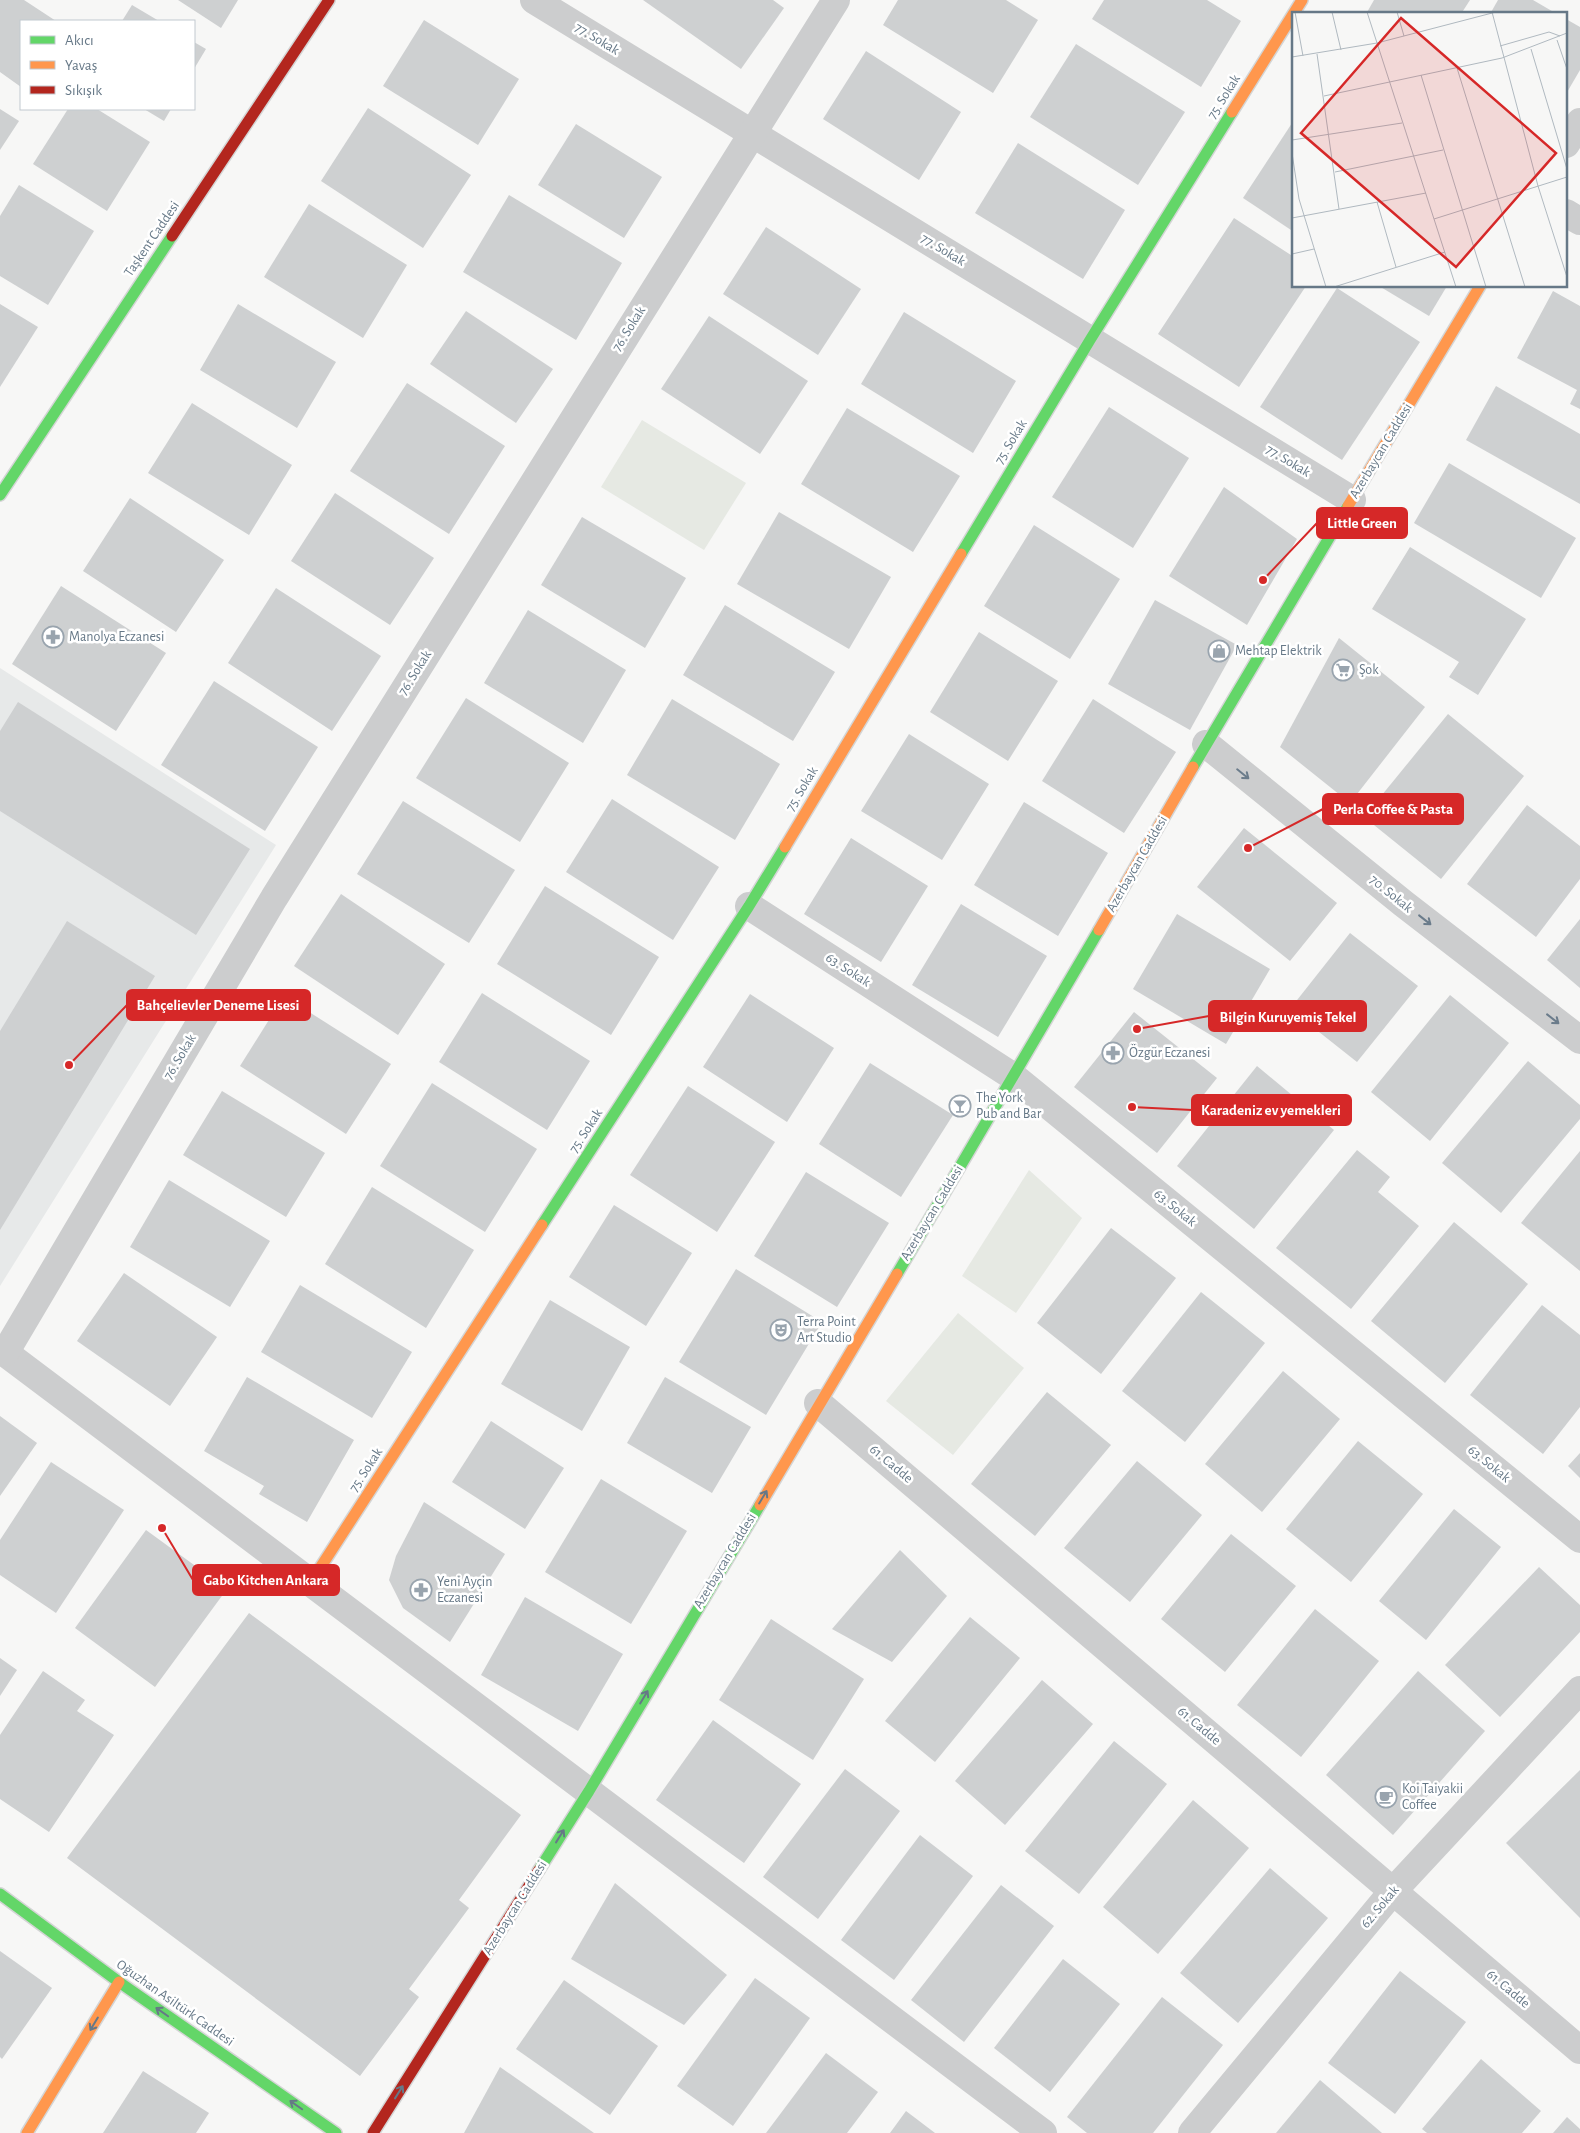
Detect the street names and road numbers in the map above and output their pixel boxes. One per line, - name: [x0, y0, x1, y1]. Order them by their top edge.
- street label: 77. Sokak: [572, 20, 622, 58]
- street label: 75. Sokak: [1205, 72, 1243, 122]
- street label: Taşkent Caddesi: [122, 199, 182, 279]
- street label: 77. Sokak: [918, 231, 968, 269]
- street label: 76. Sokak: [610, 304, 649, 354]
- street label: Azerbaycan Caddesi: [1347, 401, 1415, 501]
- street label: 75. Sokak: [992, 417, 1030, 467]
- street label: 77. Sokak: [1263, 442, 1313, 480]
- street label: 76. Sokak: [396, 648, 435, 698]
- street label: 75. Sokak: [783, 764, 821, 814]
- street label: Azerbaycan Caddesi: [1104, 814, 1170, 914]
- street label: 70. Sokak: [1367, 873, 1416, 916]
- street label: 63. Sokak: [823, 951, 873, 990]
- street label: 76. Sokak: [161, 1031, 199, 1082]
- street label: 75. Sokak: [567, 1106, 606, 1156]
- street label: Azerbaycan Caddesi: [898, 1163, 966, 1263]
- street label: 63. Sokak: [1151, 1187, 1199, 1230]
- street label: 61. Cadde: [867, 1442, 915, 1486]
- street label: 63. Sokak: [1465, 1443, 1513, 1486]
- street label: 75. Sokak: [347, 1445, 386, 1495]
- street label: Azerbaycan Caddesi: [691, 1511, 759, 1611]
- street label: 61. Cadde: [1175, 1704, 1223, 1748]
- street label: Azerbaycan Caddesi: [480, 1858, 550, 1958]
- street label: 62. Sokak: [1358, 1883, 1402, 1931]
- street label: Oğuzhan Asiltürk Caddesi: [114, 1957, 236, 2049]
- street label: 61. Cadde: [1484, 1967, 1532, 2011]

